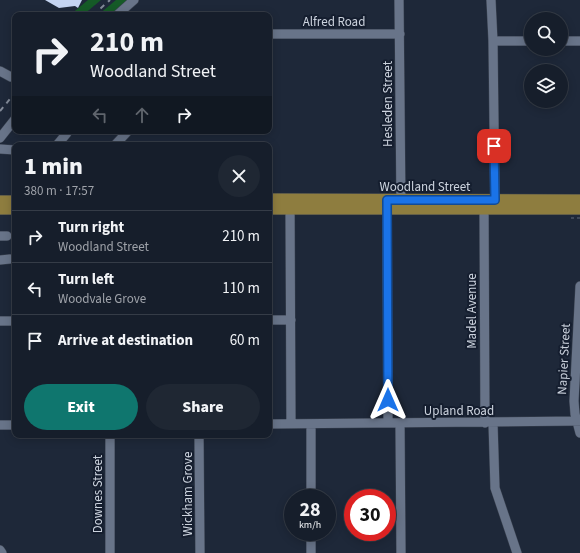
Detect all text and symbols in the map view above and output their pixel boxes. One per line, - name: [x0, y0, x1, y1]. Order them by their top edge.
- map controls: [524, 12, 568, 108]
- button: search: [524, 12, 568, 56]
- street label: Alfred Road: [303, 13, 365, 31]
- text: 210 m: [90, 22, 164, 62]
- icon: right: [24, 28, 76, 80]
- text: Woodland Street: [90, 59, 216, 84]
- street label: Hesleden Street: [379, 60, 397, 147]
- button: layers: [524, 64, 568, 108]
- icon: left: [89, 104, 111, 126]
- icon: ahead: [131, 104, 153, 126]
- icon: right: [173, 104, 195, 126]
- pin: [477, 129, 511, 163]
- icon: arrive: [483, 135, 505, 157]
- text: 1 min: [24, 149, 83, 184]
- button: close: [218, 155, 260, 197]
- street label: Woodland Street: [380, 178, 471, 196]
- text: 380 m · 17:57: [24, 182, 94, 200]
- text: Turn right: [58, 217, 124, 238]
- icon: right: [24, 226, 46, 248]
- text: 210 m: [222, 226, 260, 247]
- text: Woodland Street: [58, 238, 149, 256]
- text: Turn left: [58, 269, 114, 290]
- street label: Madel Avenue: [463, 273, 481, 349]
- icon: left: [24, 278, 46, 300]
- text: 110 m: [222, 278, 260, 299]
- text: Woodvale Grove: [58, 290, 146, 308]
- street label: Napier Street: [553, 322, 575, 395]
- icon: arrive: [24, 330, 46, 352]
- text: Arrive at destination: [58, 330, 193, 351]
- text: 60 m: [230, 330, 260, 351]
- position arrow: [367, 379, 409, 421]
- button: Exit: [24, 384, 138, 430]
- button: Share: [146, 384, 260, 430]
- street label: Upland Road: [424, 402, 494, 420]
- street label: Wickham Grove: [179, 452, 197, 536]
- street label: Downes Street: [89, 454, 107, 533]
- speed limit sign: 30: [344, 489, 396, 541]
- text: 28: [299, 496, 321, 524]
- text: km/h: [299, 518, 321, 532]

